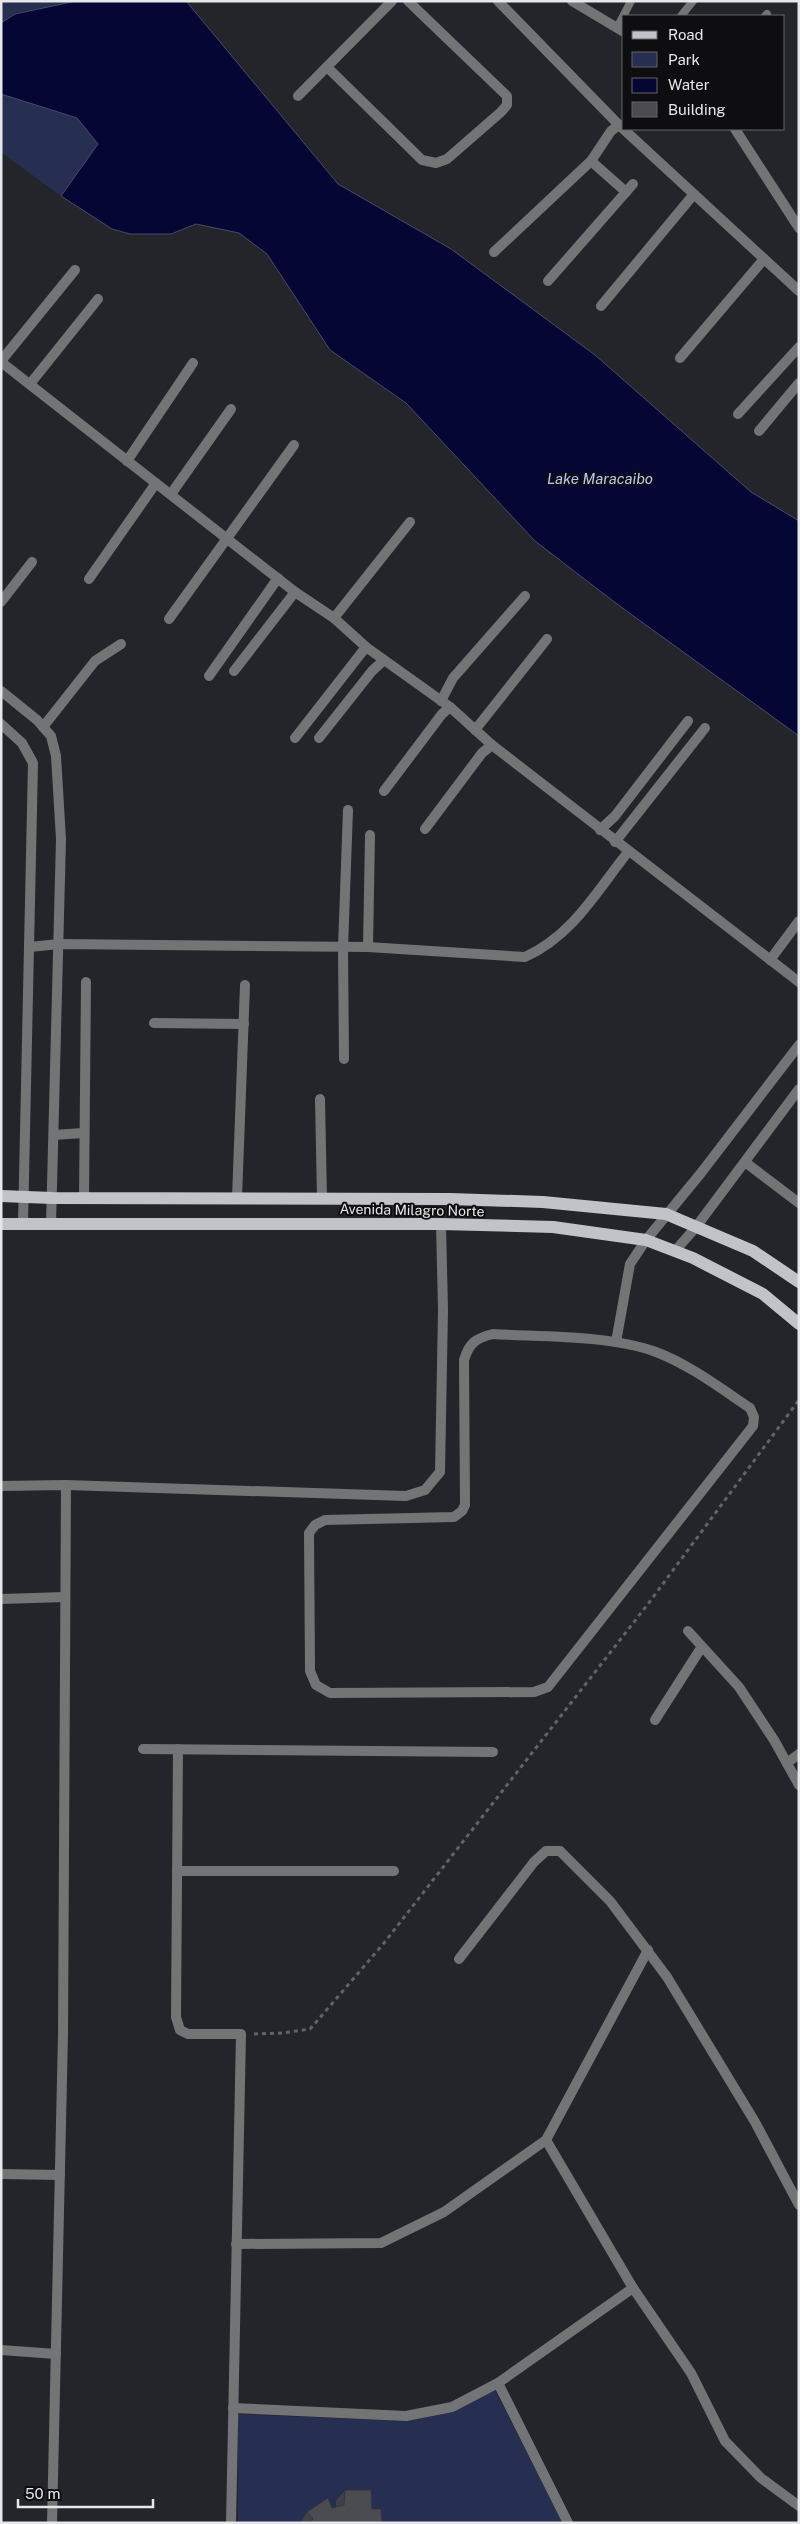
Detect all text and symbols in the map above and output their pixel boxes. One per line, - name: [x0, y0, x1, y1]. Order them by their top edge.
- legend: [622, 15, 785, 130]
- text: Road: [668, 26, 704, 43]
- text: Park: [668, 51, 700, 68]
- text: Water: [668, 76, 710, 93]
- text: Building: [668, 101, 726, 118]
- water label: Lake Maracaibo: [547, 470, 653, 487]
- street label: Avenida Milagro Norte: [339, 1201, 485, 1219]
- scale bar: [18, 2476, 152, 2508]
- text: 50 m: [25, 2485, 60, 2502]

